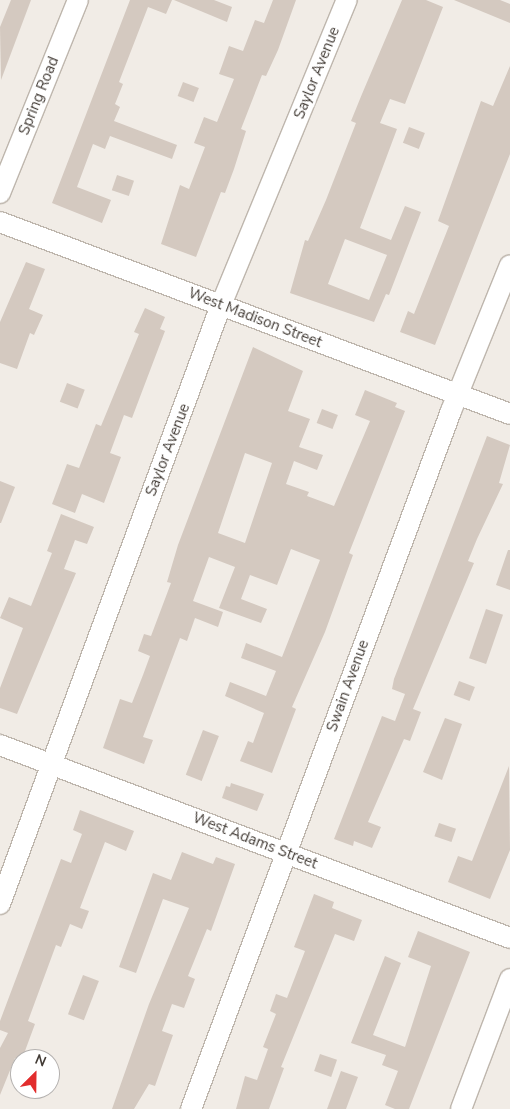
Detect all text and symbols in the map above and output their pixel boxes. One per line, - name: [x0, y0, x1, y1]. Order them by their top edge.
- street label: Saylor Avenue: [290, 24, 344, 122]
- street label: Spring Road: [15, 54, 63, 138]
- street label: West Madison Street: [186, 284, 324, 352]
- street label: Saylor Avenue: [142, 401, 194, 499]
- street label: Swain Avenue: [323, 638, 373, 734]
- street label: West Adams Street: [190, 809, 320, 873]
- north arrow: [10, 1049, 60, 1099]
- text: N: [32, 1050, 49, 1071]

